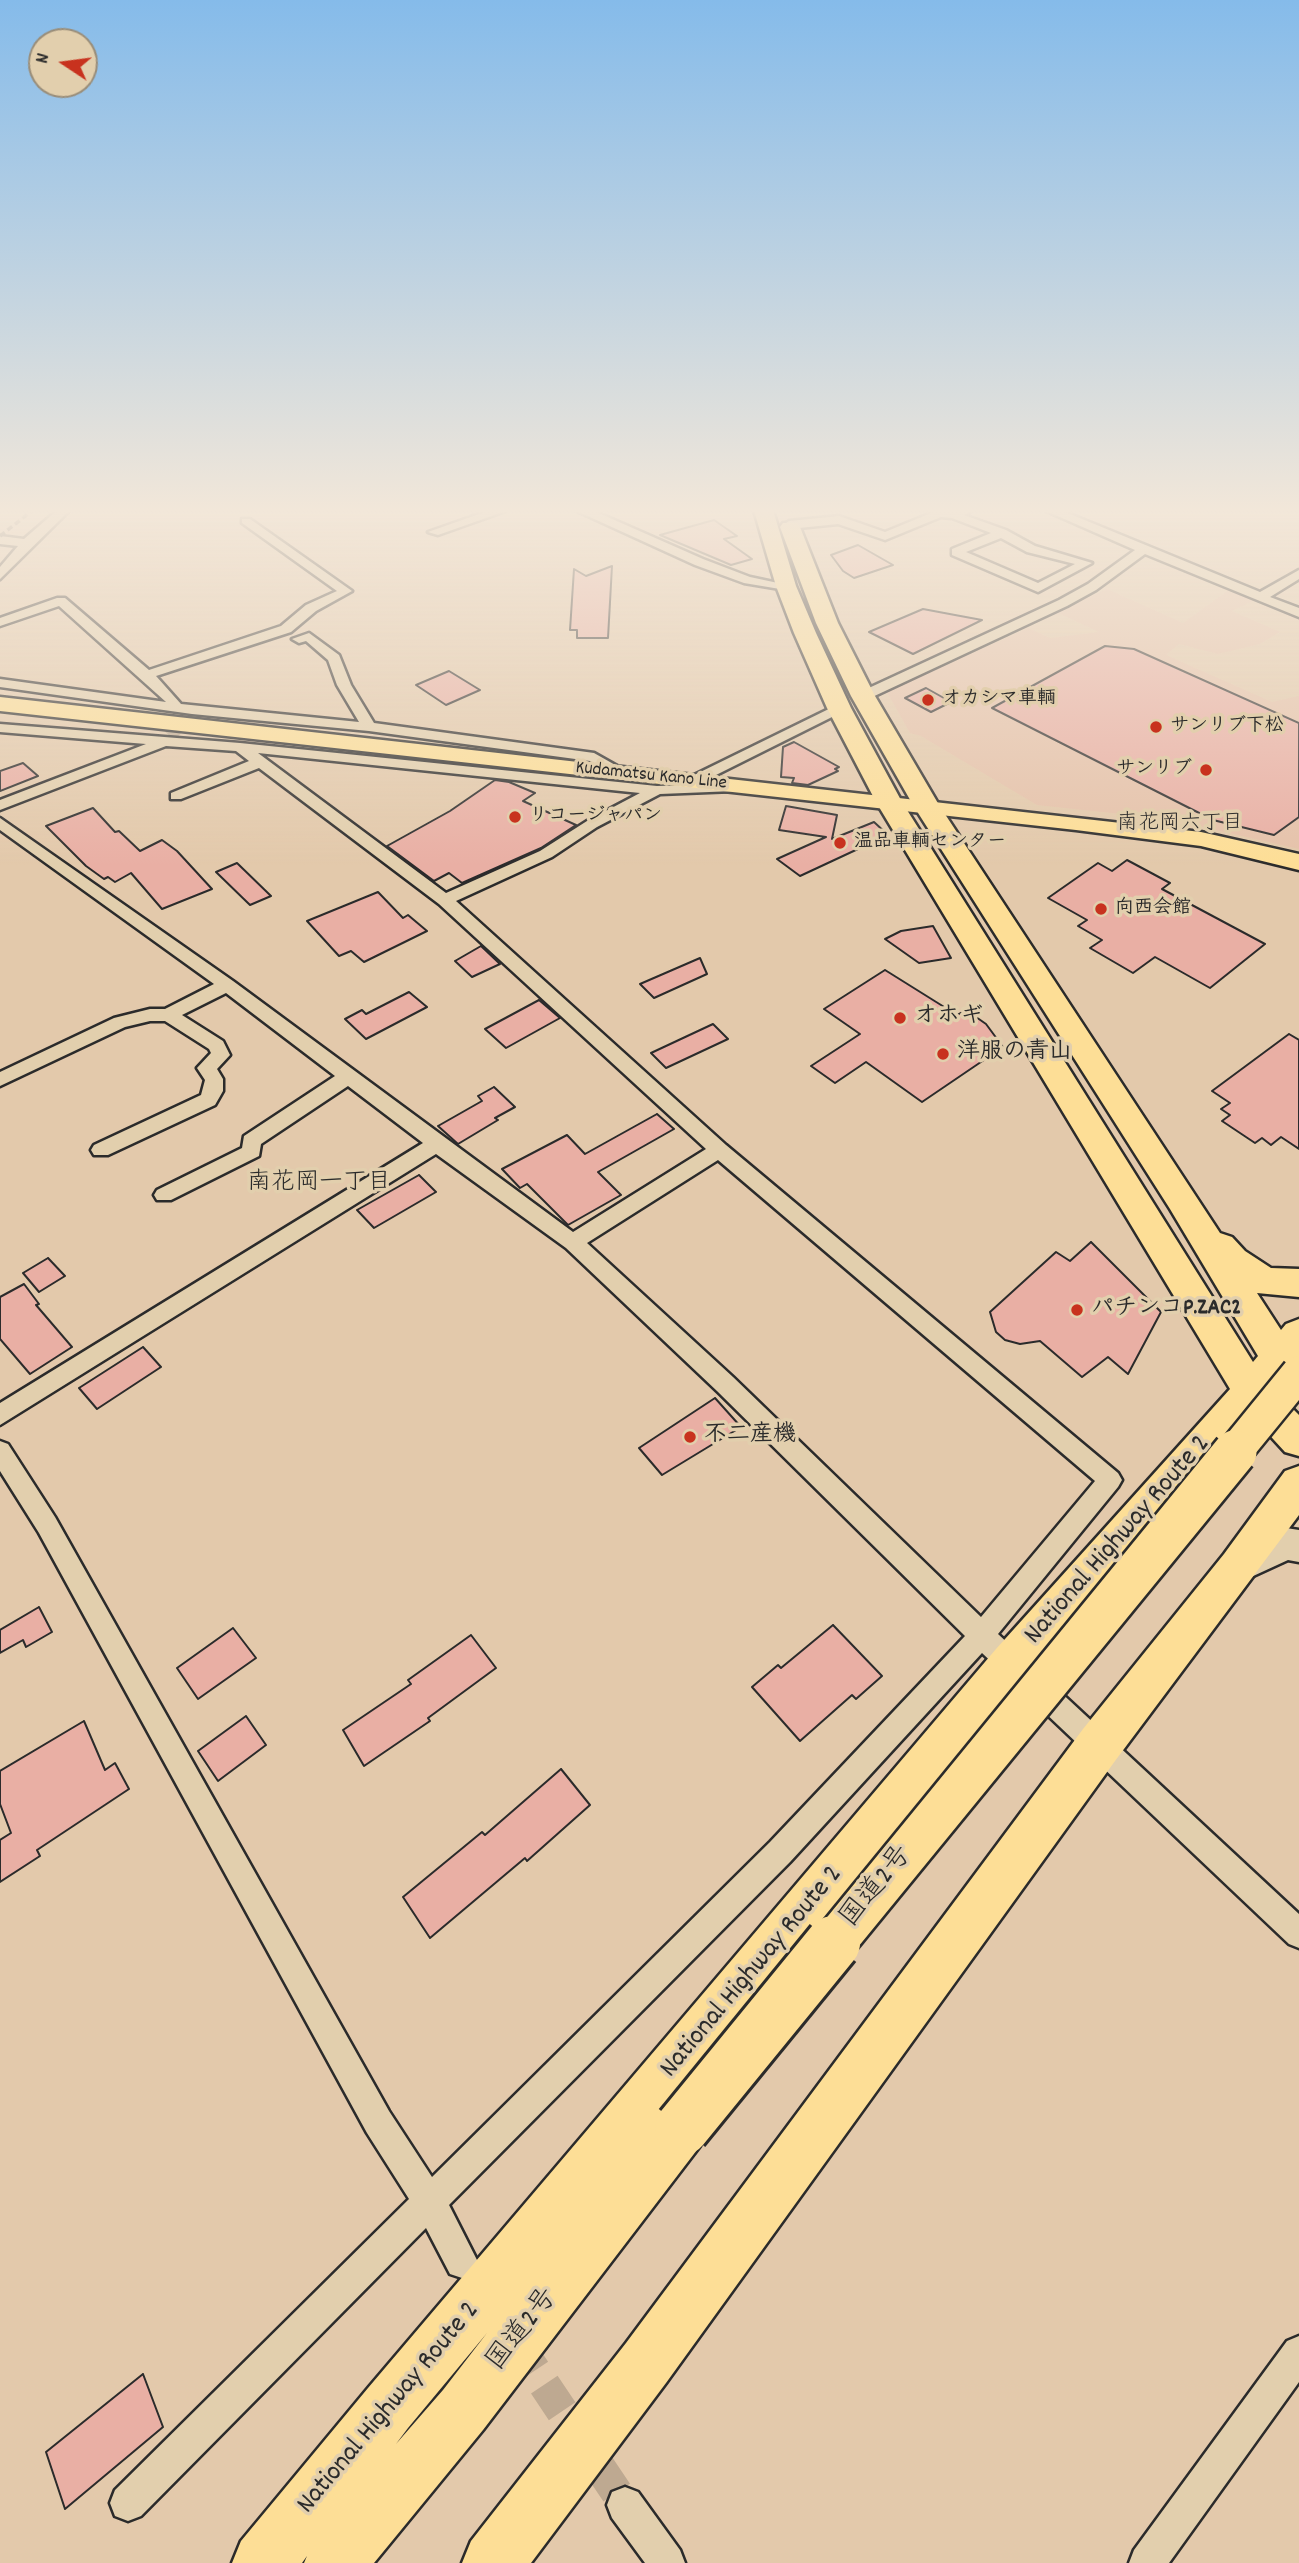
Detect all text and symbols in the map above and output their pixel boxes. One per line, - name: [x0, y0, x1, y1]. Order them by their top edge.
- north arrow: [28, 28, 98, 98]
- text: N: [30, 51, 58, 66]
- place label: オカシマ車輌: [942, 689, 1056, 711]
- marker: オカシマ車輌: [920, 692, 936, 708]
- place label: サンリブ下松: [1170, 716, 1284, 738]
- marker: サンリブ下松: [1148, 719, 1164, 735]
- street label: Kudamatsu Kano Line: [574, 758, 728, 796]
- place label: サンリブ: [1116, 759, 1192, 781]
- marker: サンリブ: [1198, 762, 1214, 778]
- place label: リコージャパン: [529, 806, 662, 828]
- marker: リコージャパン: [507, 809, 523, 825]
- district label: 南花岡六丁目: [1117, 812, 1243, 838]
- place label: 温品車輌センター: [854, 832, 1006, 854]
- marker: 温品車輌センター: [832, 835, 848, 851]
- place label: 向西会館: [1115, 898, 1191, 920]
- marker: 向西会館: [1093, 901, 1109, 917]
- place label: オホギ: [914, 1004, 983, 1032]
- marker: オホギ: [892, 1010, 908, 1026]
- place label: 洋服の青山: [957, 1040, 1072, 1068]
- marker: 洋服の青山: [935, 1046, 951, 1062]
- district label: 南花岡一丁目: [247, 1171, 391, 1199]
- place label: パチンコP.ZAC2: [1091, 1296, 1241, 1324]
- marker: パチンコP.ZAC2: [1069, 1302, 1085, 1318]
- place label: 不二産機: [704, 1423, 796, 1451]
- marker: 不二産機: [682, 1429, 698, 1445]
- street label: National Highway Route 2: [1019, 1429, 1219, 1653]
- street label: 国道2号: [835, 1840, 921, 1936]
- street label: National Highway Route 2: [654, 1860, 852, 2086]
- street label: 国道2号: [481, 2283, 567, 2379]
- street label: National Highway Route 2: [291, 2296, 489, 2522]

